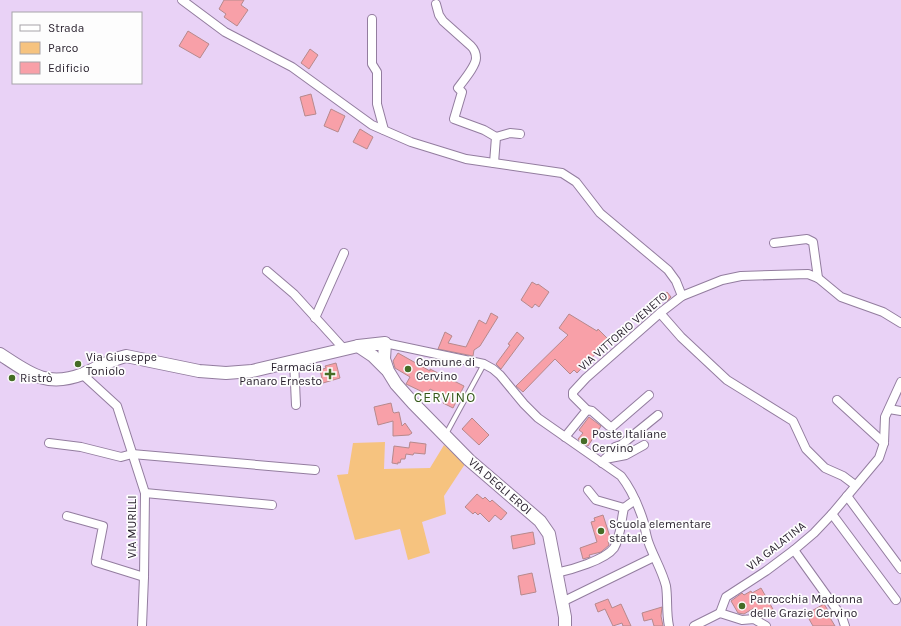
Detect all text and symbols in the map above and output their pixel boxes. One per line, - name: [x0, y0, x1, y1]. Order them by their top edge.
- legend: [12, 12, 142, 84]
- text: Strada: [48, 21, 84, 35]
- text: Parco: [48, 41, 78, 55]
- text: Edificio: [48, 61, 89, 75]
- street label: VIA VITTORIO VENETO: [576, 288, 671, 373]
- place label: Via Giuseppe Toniolo: [86, 350, 157, 378]
- place label: Comune di Cervino: [416, 355, 475, 383]
- marker: Via Giuseppe Toniolo: [73, 359, 83, 369]
- place label: Farmacia Panaro Ernesto: [239, 360, 322, 388]
- marker: Comune di Cervino: [403, 364, 413, 374]
- marker: Farmacia Panaro Ernesto: [325, 369, 335, 379]
- place label: Ristrò: [20, 371, 53, 385]
- marker: Ristrò: [7, 373, 17, 383]
- district label: CERVINO: [414, 389, 476, 406]
- place label: Poste Italiane Cervino: [592, 427, 666, 455]
- marker: Poste Italiane Cervino: [579, 436, 589, 446]
- street label: VIA DEGLI EROI: [465, 455, 535, 517]
- street label: VIA MURILLI: [125, 495, 139, 559]
- place label: Scuola elementare statale: [609, 517, 711, 545]
- street label: VIA GALATINA: [744, 519, 808, 573]
- marker: Scuola elementare statale: [596, 526, 606, 536]
- place label: Parrocchia Madonna delle Grazie Cervino: [750, 592, 863, 620]
- marker: Parrocchia Madonna delle Grazie Cervino: [737, 601, 747, 611]

